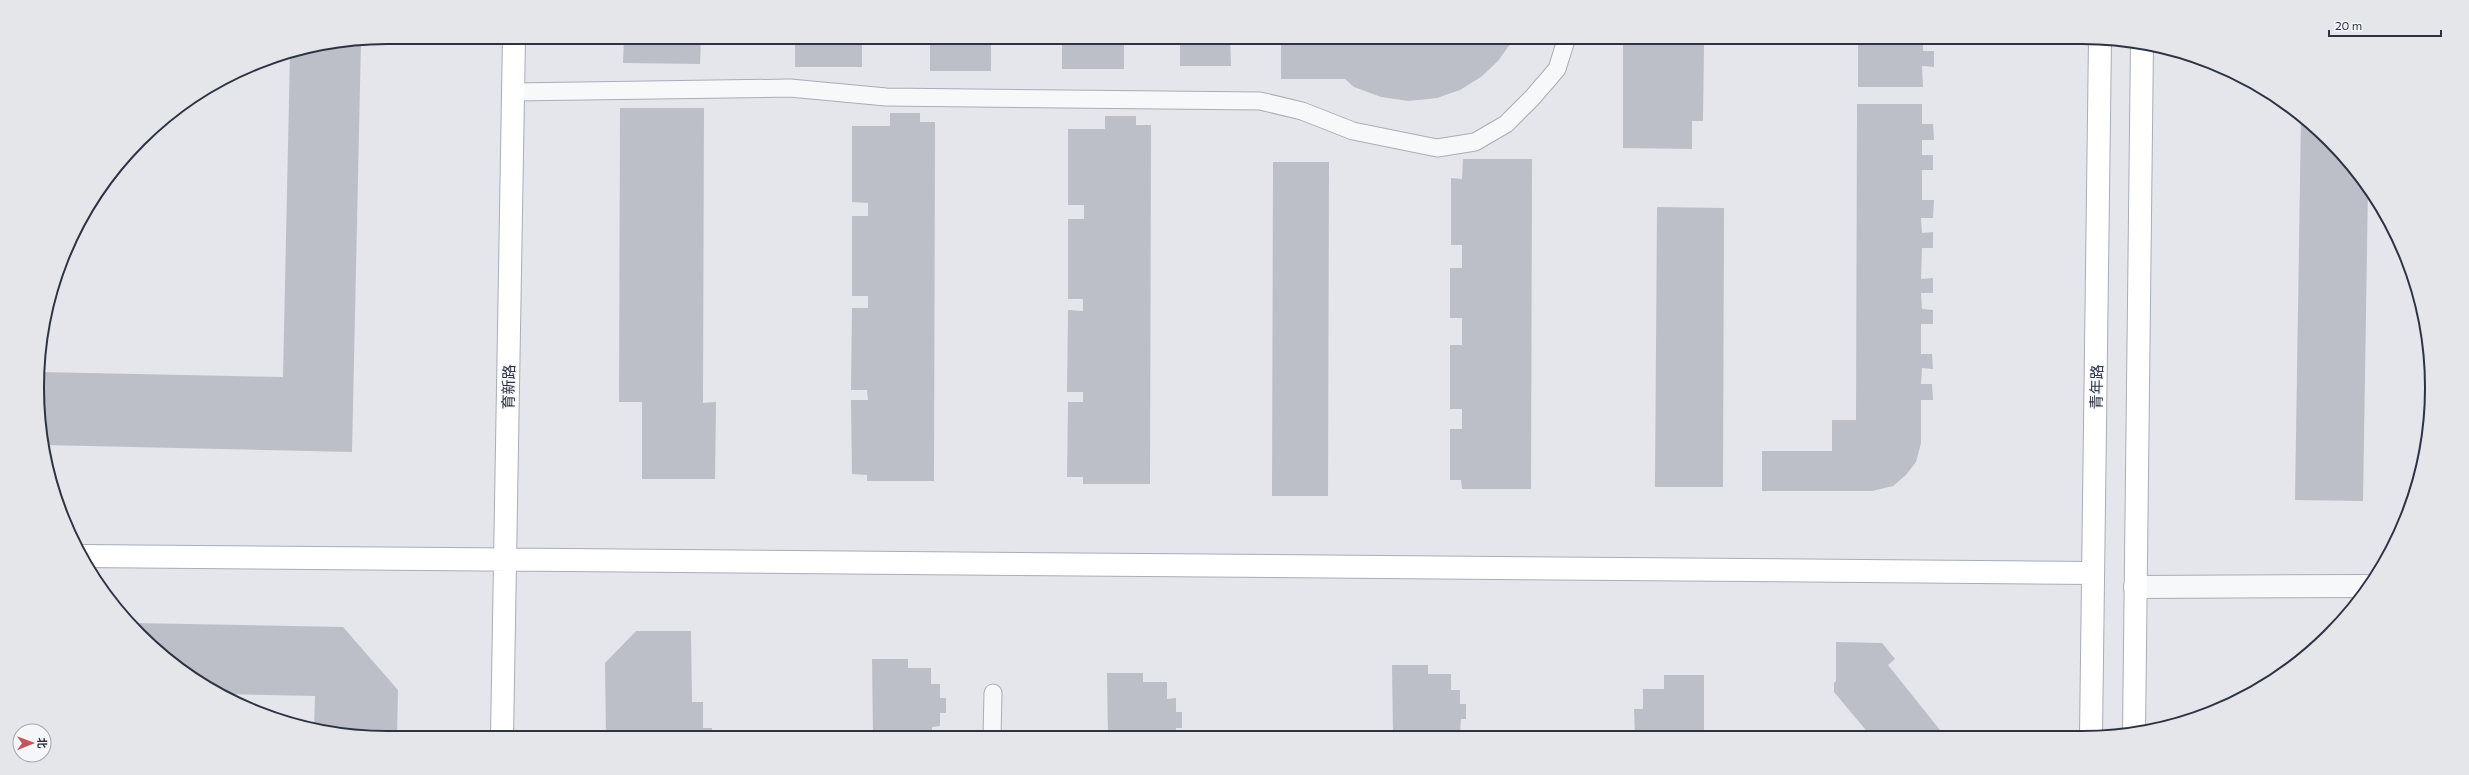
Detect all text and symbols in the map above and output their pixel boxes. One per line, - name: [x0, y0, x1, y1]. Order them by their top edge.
- scale bar: [2329, 12, 2441, 38]
- text: 20 m: [2335, 18, 2362, 32]
- street label: 育新路: [499, 364, 517, 410]
- street label: 青年路: [2087, 364, 2105, 410]
- north arrow: [12, 723, 52, 763]
- text: 北: [36, 737, 49, 748]

